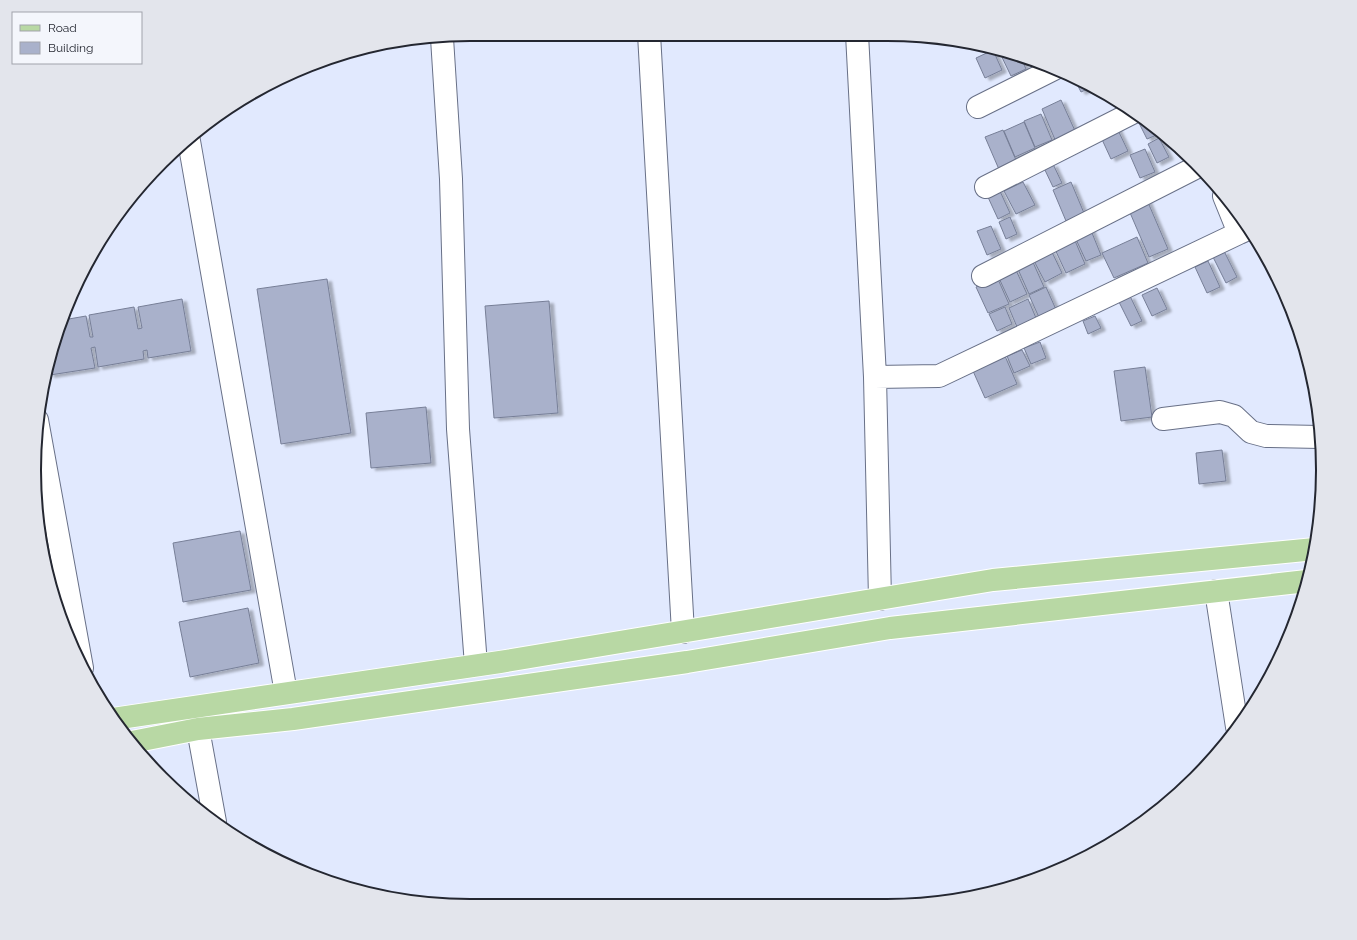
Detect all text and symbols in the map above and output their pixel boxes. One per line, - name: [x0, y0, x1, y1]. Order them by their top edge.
- legend: [12, 12, 142, 64]
- text: Road: [48, 21, 77, 35]
- text: Building: [48, 41, 94, 55]

